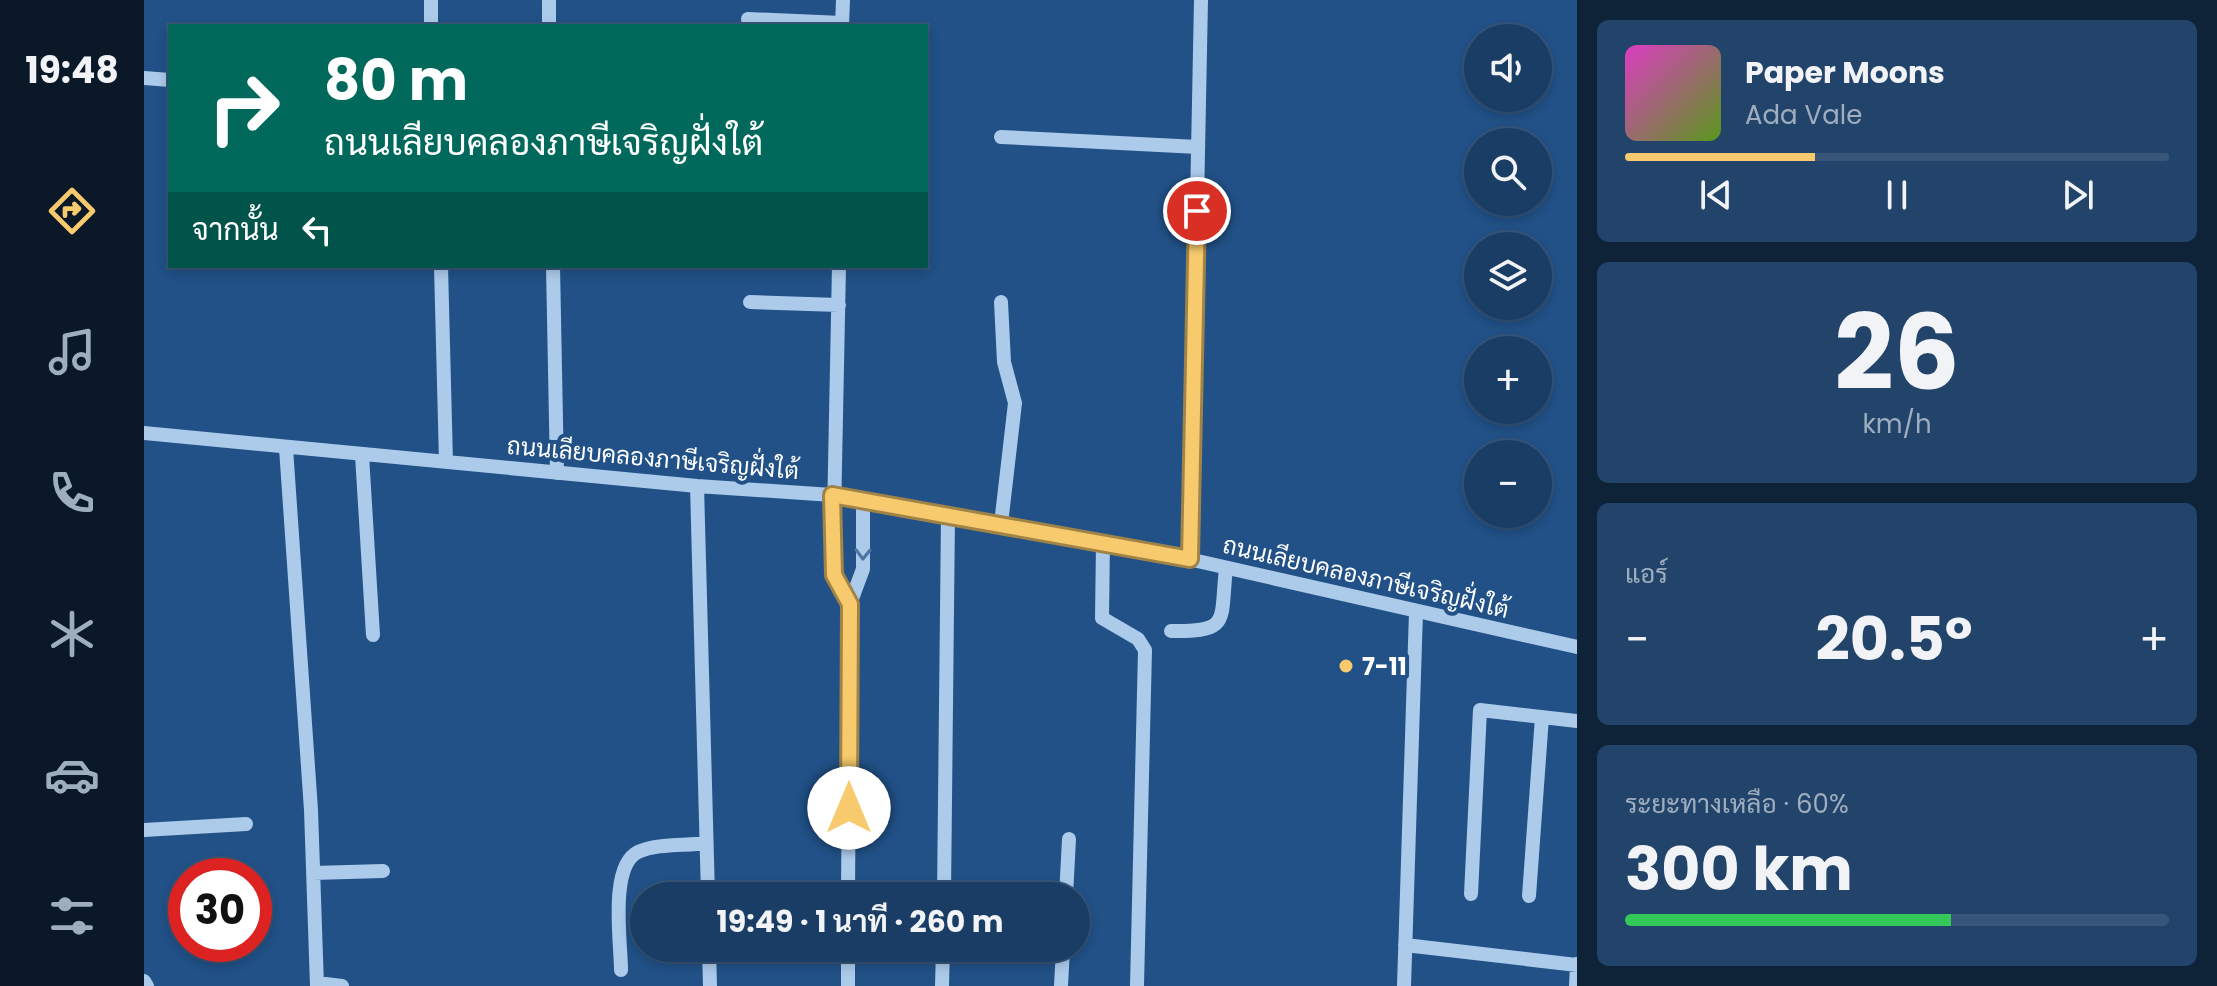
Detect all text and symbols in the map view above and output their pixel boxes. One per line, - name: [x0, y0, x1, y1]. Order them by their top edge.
- map controls: [1464, 24, 1552, 528]
- button: sound: [1464, 24, 1552, 112]
- text: 80 m: [324, 41, 468, 120]
- text: 19:48: [25, 45, 119, 96]
- text: Paper Moons: [1745, 51, 1945, 94]
- icon: right: [192, 56, 296, 160]
- text: Ada Vale: [1745, 97, 1862, 133]
- text: ถนนเลียบคลองภาษีเจริญฝั่งใต้: [324, 117, 763, 168]
- button: search: [1464, 128, 1552, 216]
- icon: previous: [1694, 173, 1738, 217]
- icon: pause: [1875, 173, 1919, 217]
- icon: next: [2056, 173, 2100, 217]
- pin: [1163, 177, 1231, 245]
- icon: directions: [44, 183, 100, 239]
- icon: arrive: [1175, 189, 1219, 233]
- text: จากนั้น: [192, 208, 279, 251]
- icon: left: [295, 208, 339, 252]
- button: layers: [1464, 232, 1552, 320]
- text: 26: [1834, 280, 1960, 425]
- icon: music: [44, 324, 100, 380]
- button: +: [1464, 336, 1552, 424]
- text: km/h: [1862, 406, 1932, 442]
- street label: ถนนเลียบคลองภาษีเจริญฝั่งใต้: [506, 426, 801, 487]
- button: −: [1464, 440, 1552, 528]
- icon: phone: [44, 465, 100, 521]
- street label: ถนนเลียบคลองภาษีเจริญฝั่งใต้: [1220, 525, 1514, 626]
- one-way arrow: [854, 548, 872, 561]
- text: แอร์: [1625, 556, 1668, 592]
- text: 20.5°: [1816, 597, 1973, 681]
- icon: climate: [44, 606, 100, 662]
- text: −: [1625, 609, 1649, 670]
- text: +: [2139, 609, 2169, 670]
- place label: 7-11: [1362, 650, 1407, 683]
- marker: 7-11: [1337, 657, 1355, 675]
- icon: car: [44, 747, 100, 803]
- position arrow: [807, 766, 891, 850]
- text: ระยะทางเหลือ · 60%: [1625, 786, 1849, 822]
- text: 300 km: [1625, 827, 1853, 911]
- speed limit sign: 30: [168, 858, 272, 962]
- icon: filters: [44, 888, 100, 944]
- text: 19:49 · 1 นาที · 260 m: [716, 900, 1004, 943]

